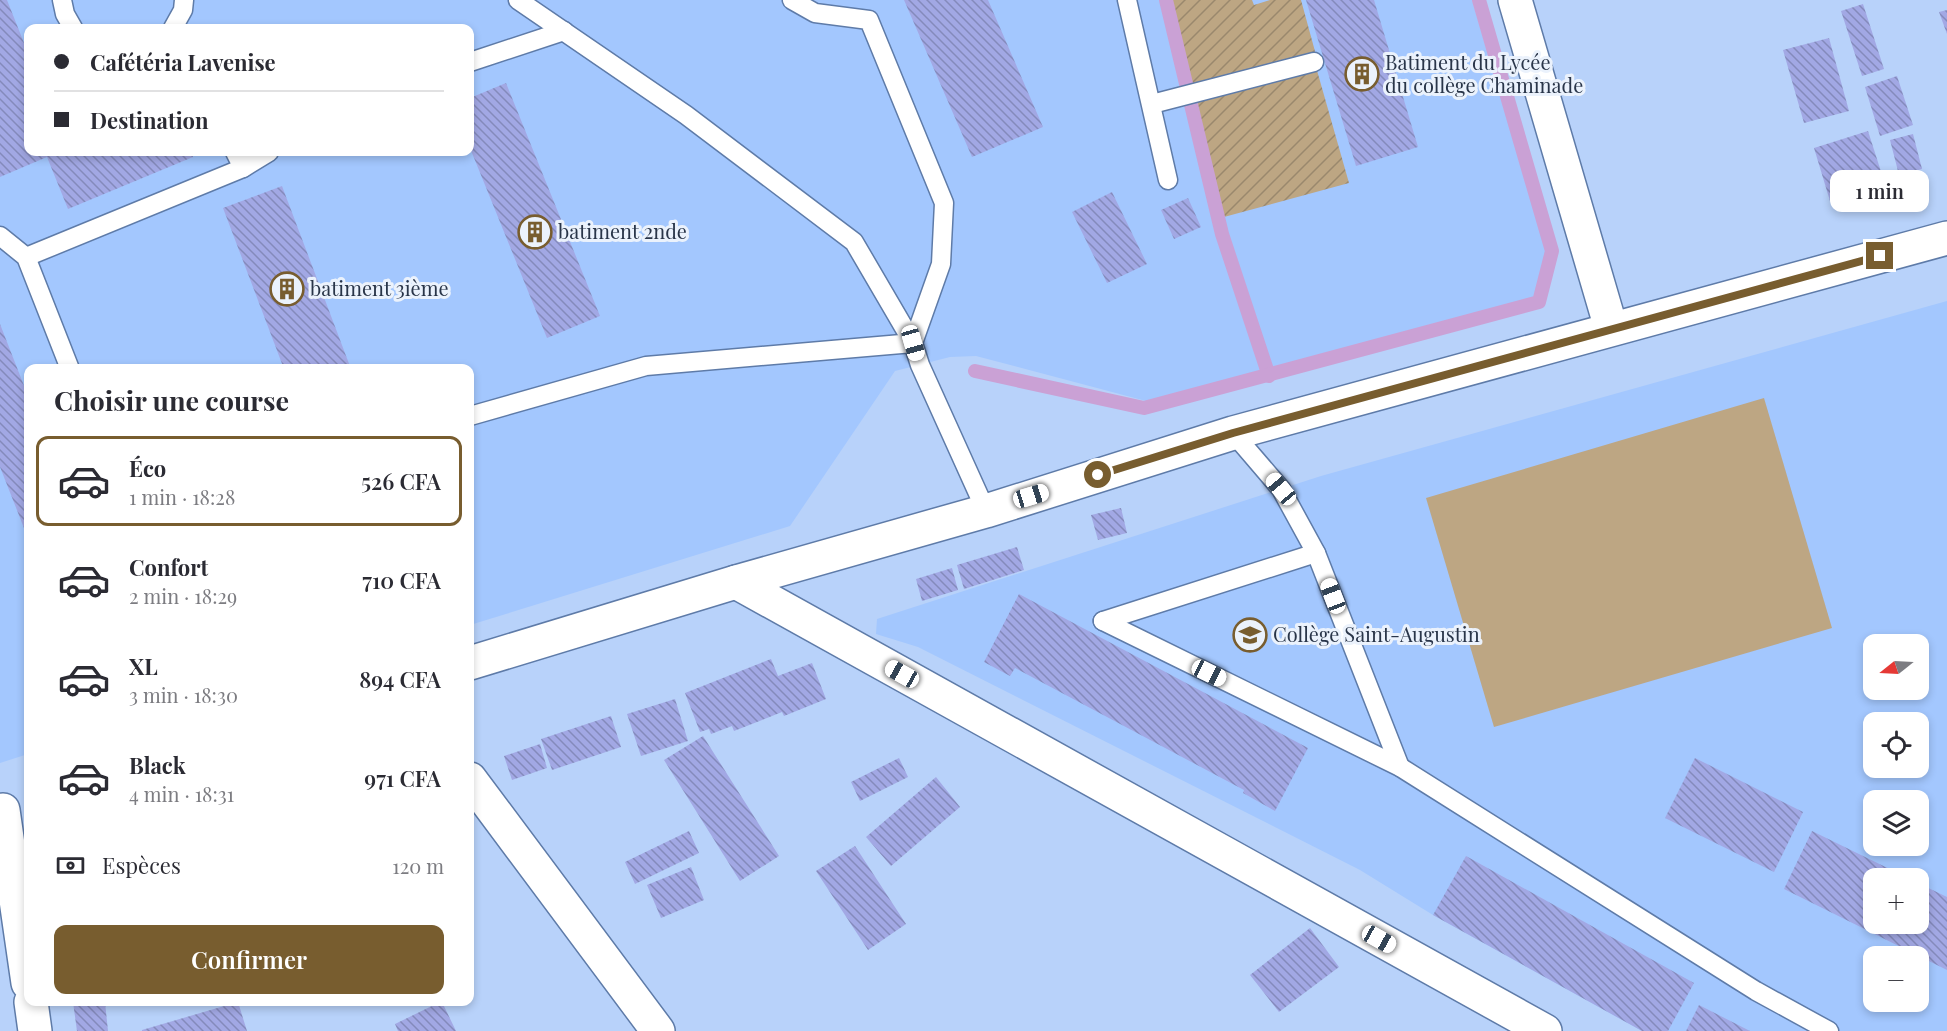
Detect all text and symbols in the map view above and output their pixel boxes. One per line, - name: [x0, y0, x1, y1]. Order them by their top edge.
- text: Cafétéria Lavenise: [90, 47, 276, 77]
- place label: Batiment du Lycée du collège Chaminade: [1385, 48, 1583, 98]
- building icon: Batiment du Lycée du collège Chaminade: [1344, 56, 1380, 92]
- text: Destination: [90, 105, 209, 135]
- callout: 1 min: [1830, 169, 1930, 211]
- text: 1 min: [1855, 177, 1904, 204]
- building icon: batiment 2nde: [517, 214, 553, 250]
- place label: batiment 2nde: [558, 217, 687, 244]
- route end: [1866, 242, 1893, 269]
- building icon: batiment 3ième: [269, 271, 305, 307]
- place label: batiment 3ième: [310, 274, 449, 301]
- car: [899, 323, 927, 363]
- text: Choisir une course: [54, 382, 289, 418]
- text: Éco: [129, 453, 166, 483]
- icon: car: [57, 454, 111, 508]
- route start: [1084, 461, 1111, 488]
- text: 526 CFA: [361, 466, 441, 496]
- car: [1263, 469, 1299, 509]
- car: [1011, 482, 1051, 510]
- text: 1 min · 18:28: [129, 483, 235, 510]
- text: Confort: [129, 552, 208, 582]
- icon: car: [57, 553, 111, 607]
- text: 710 CFA: [362, 565, 441, 595]
- car: [1318, 576, 1348, 616]
- text: 2 min · 18:29: [129, 582, 237, 609]
- school or university icon: Collège Saint-Augustin: [1232, 617, 1268, 653]
- place label: Collège Saint-Augustin: [1273, 620, 1480, 647]
- north arrow: [1863, 634, 1929, 700]
- map controls: [1863, 634, 1929, 1012]
- text: XL: [129, 651, 158, 681]
- icon: car: [57, 652, 111, 706]
- car: [882, 657, 922, 691]
- car: [1189, 657, 1229, 689]
- text: 894 CFA: [359, 664, 441, 694]
- text: 3 min · 18:30: [129, 681, 238, 708]
- button: locate: [1863, 712, 1929, 778]
- text: Black: [129, 750, 186, 780]
- icon: car: [57, 751, 111, 805]
- text: 971 CFA: [364, 763, 441, 793]
- text: 4 min · 18:31: [129, 780, 234, 807]
- button: layers: [1863, 790, 1929, 856]
- icon: cash: [54, 849, 87, 882]
- text: Espèces: [102, 850, 181, 880]
- text: 120 m: [392, 852, 444, 879]
- button: +: [1863, 868, 1929, 934]
- car: [1359, 922, 1399, 956]
- button: Confirmer: [54, 925, 444, 994]
- button: −: [1863, 946, 1929, 1012]

